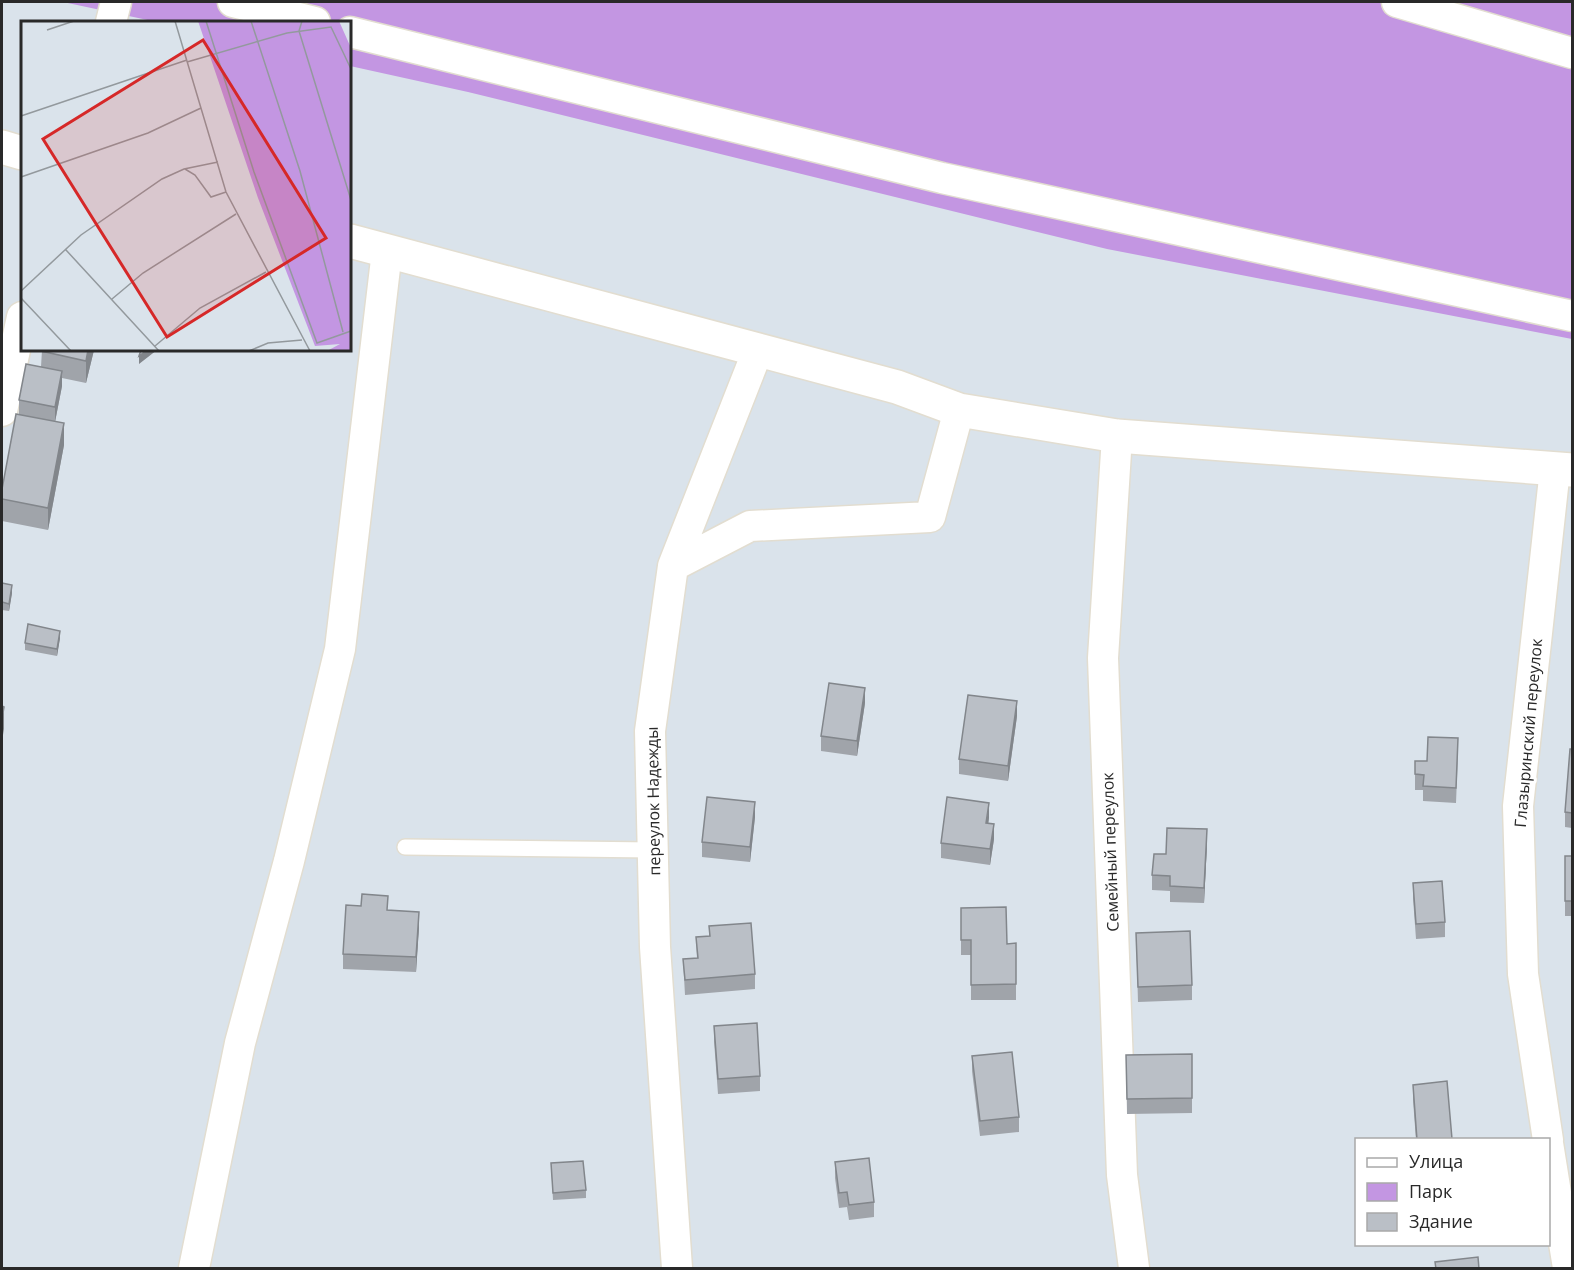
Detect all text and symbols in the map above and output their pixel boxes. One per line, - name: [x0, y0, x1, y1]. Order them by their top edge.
- inset map: [21, 21, 351, 351]
- street label: Глазыринский переулок: [1509, 637, 1547, 828]
- street label: переулок Надежды: [641, 726, 665, 876]
- street label: Семейный переулок: [1096, 771, 1124, 932]
- legend: [1355, 1138, 1550, 1246]
- text: Улица: [1409, 1149, 1463, 1173]
- text: Парк: [1409, 1179, 1453, 1203]
- text: Здание: [1409, 1209, 1473, 1233]

